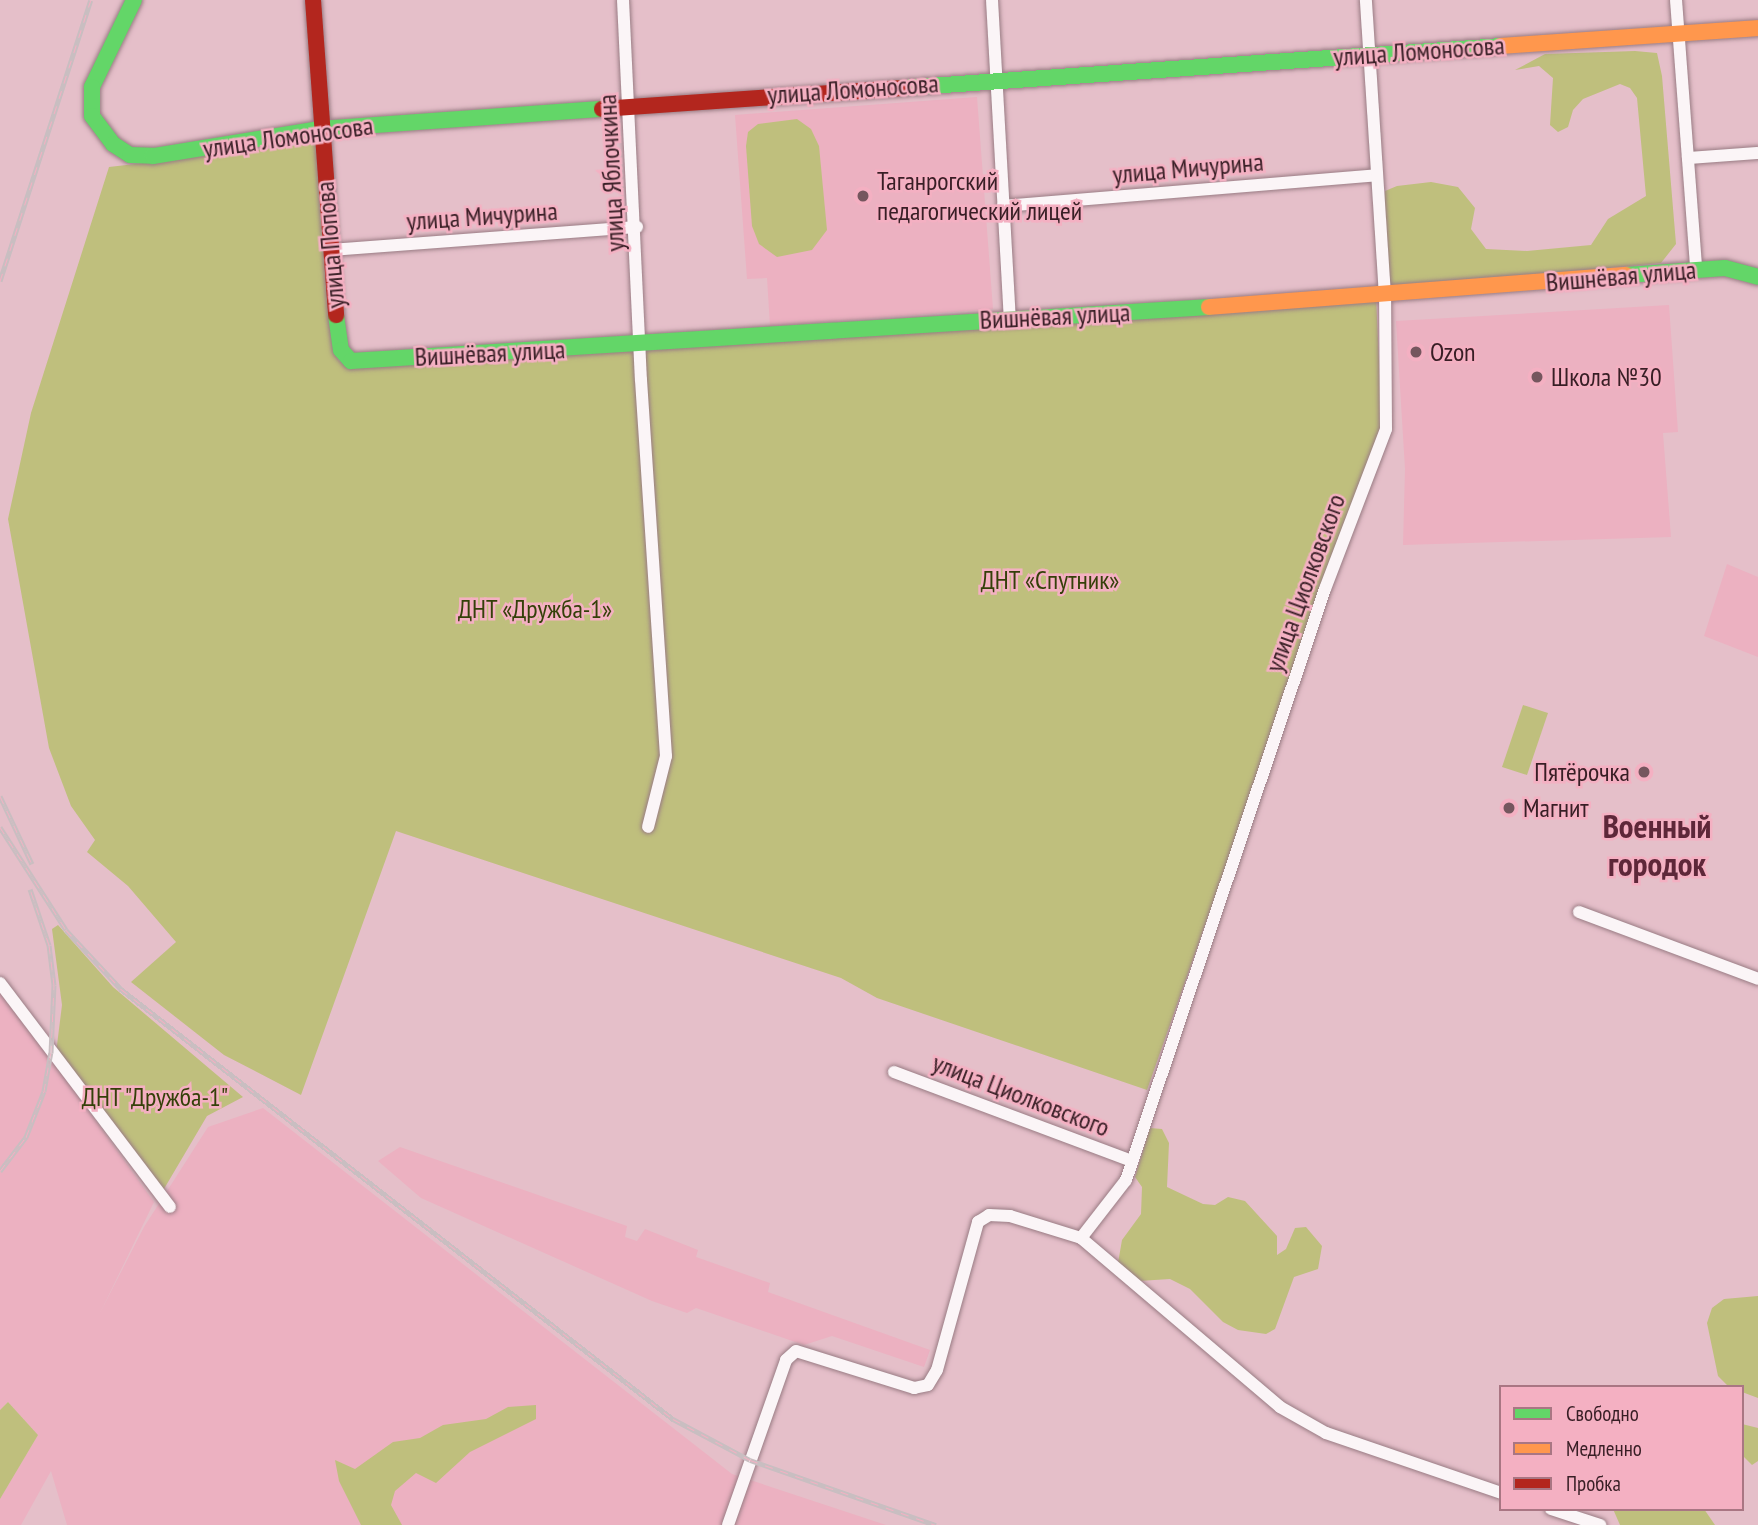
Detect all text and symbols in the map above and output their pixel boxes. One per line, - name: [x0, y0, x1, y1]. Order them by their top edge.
- street label: улица Ломоносова: [1332, 29, 1506, 73]
- street label: улица Ломоносова: [766, 67, 940, 111]
- street label: улица Яблочкина: [591, 94, 631, 252]
- street label: улица Ломоносова: [201, 110, 375, 164]
- street label: улица Мичурина: [1111, 146, 1265, 190]
- place label: Таганрогский педагогический лицей: [877, 165, 1082, 227]
- street label: улица Попова: [309, 180, 351, 310]
- marker: Таганрогский педагогический лицей: [855, 188, 871, 204]
- street label: улица Мичурина: [405, 195, 559, 237]
- street label: Вишнёвая улица: [1544, 254, 1698, 298]
- street label: Вишнёвая улица: [979, 296, 1131, 336]
- street label: Вишнёвая улица: [414, 333, 566, 373]
- place label: Ozon: [1430, 336, 1476, 368]
- marker: Ozon: [1408, 344, 1424, 360]
- place label: Школа №30: [1551, 361, 1662, 393]
- marker: Школа №30: [1529, 369, 1545, 385]
- street label: улица Циолковского: [1258, 490, 1352, 676]
- park label: ДНТ «Спутник»: [980, 564, 1120, 596]
- park label: ДНТ «Дружба-1»: [457, 593, 613, 625]
- place label: Пятёрочка: [1534, 756, 1630, 788]
- marker: Пятёрочка: [1636, 764, 1652, 780]
- place label: Магнит: [1523, 792, 1589, 824]
- marker: Магнит: [1501, 800, 1517, 816]
- district label: Военный городок: [1603, 806, 1711, 884]
- street label: улица Циолковского: [928, 1047, 1114, 1143]
- park label: ДНТ "Дружба-1": [81, 1081, 229, 1113]
- legend: [1499, 1385, 1744, 1511]
- text: Свободно: [1566, 1400, 1639, 1427]
- text: Медленно: [1566, 1435, 1642, 1462]
- text: Пробка: [1566, 1470, 1621, 1497]

